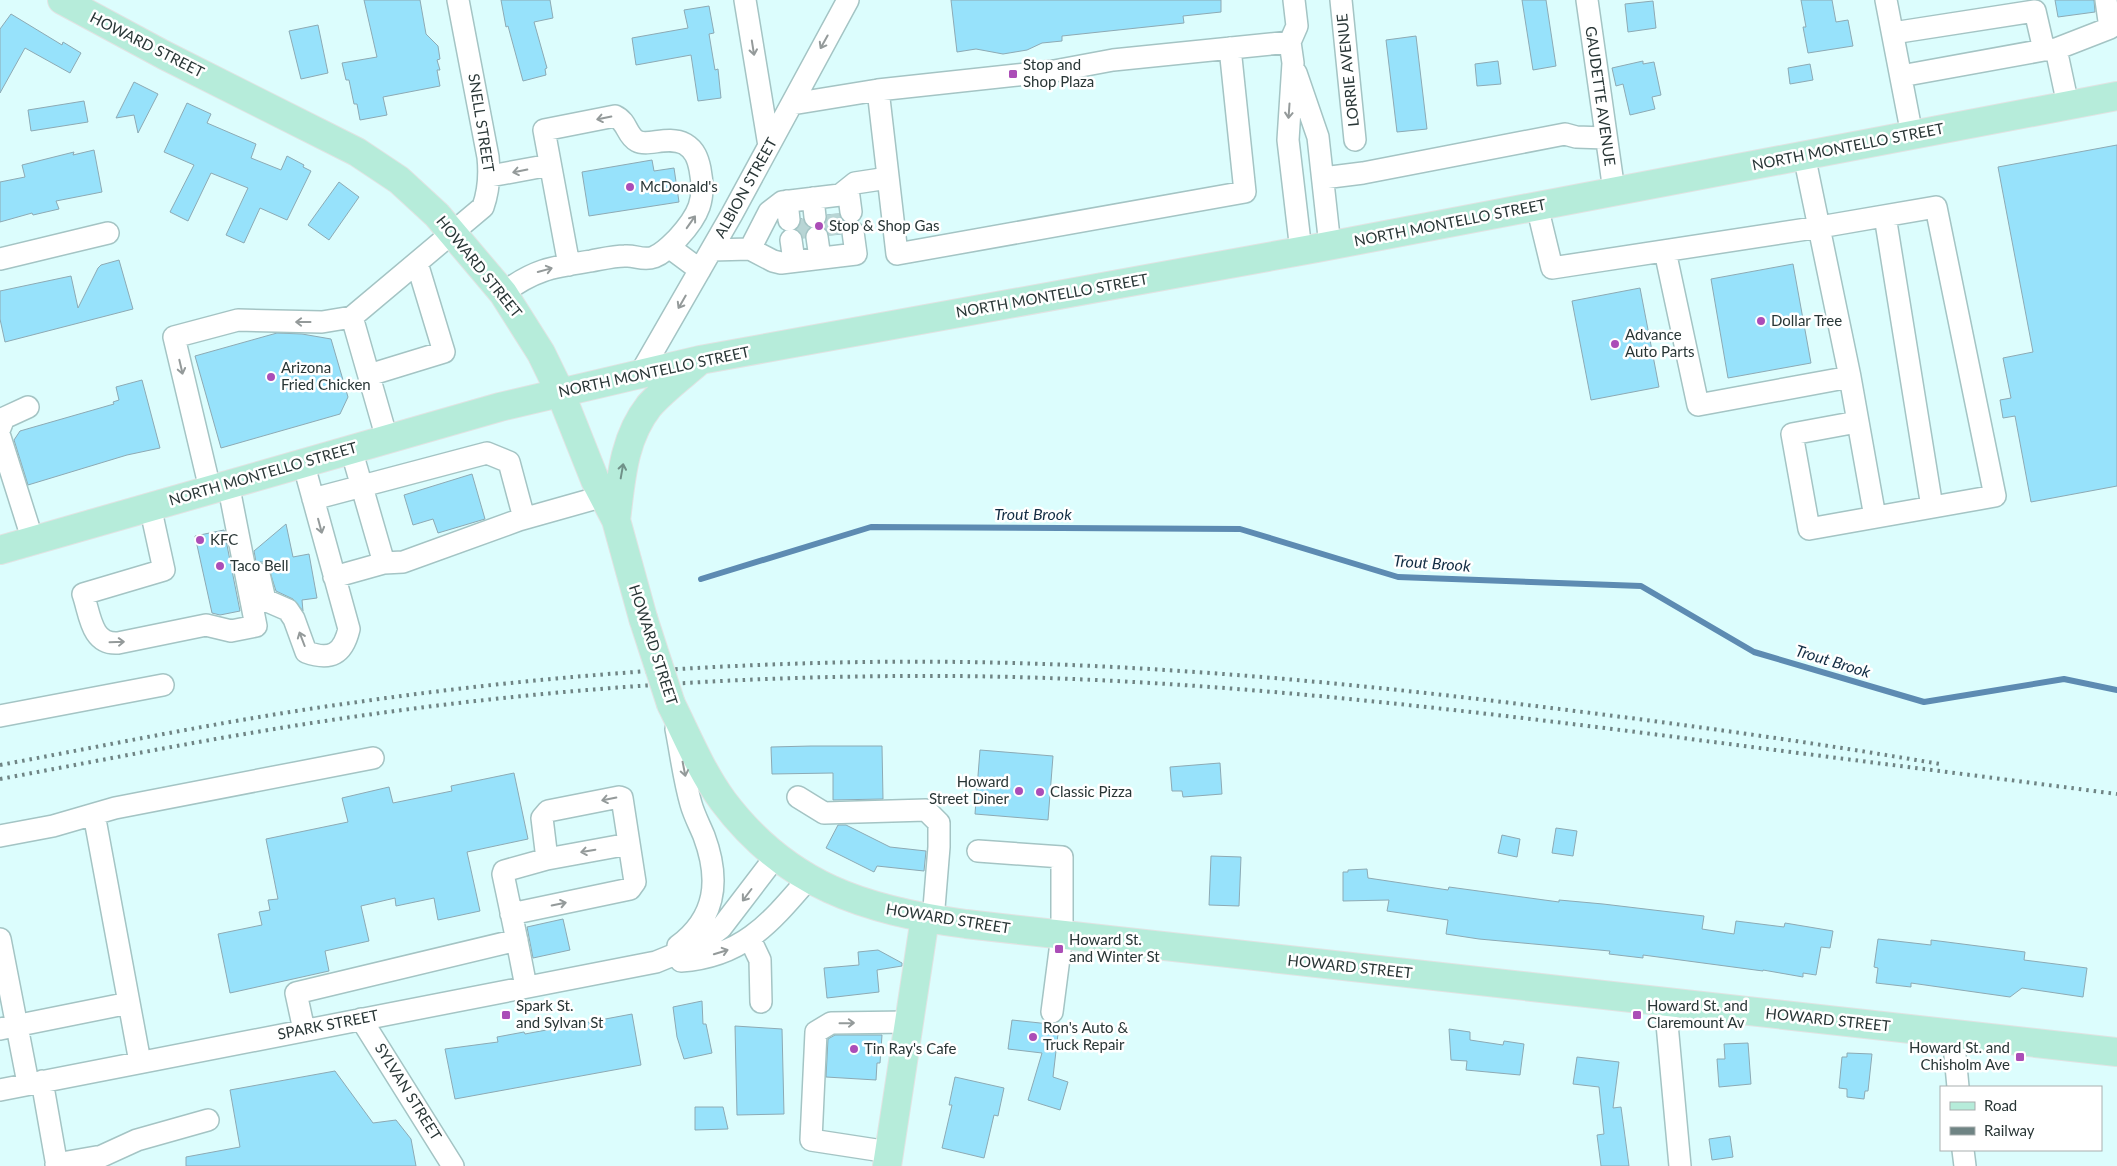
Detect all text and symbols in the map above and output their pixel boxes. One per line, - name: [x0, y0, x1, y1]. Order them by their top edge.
- street label: HOWARD STREET: [87, 8, 208, 81]
- street label: LORRIE AVENUE: [1332, 13, 1362, 127]
- street label: GAUDETTE AVENUE: [1582, 25, 1620, 167]
- one-way arrow: [819, 35, 829, 50]
- one-way arrow: [748, 40, 758, 56]
- place label: Stop and Shop Plaza: [1023, 55, 1094, 90]
- marker: Stop and Shop Plaza: [1007, 68, 1019, 80]
- street label: SNELL STREET: [465, 72, 499, 174]
- one-way arrow: [1285, 103, 1294, 119]
- one-way arrow: [597, 114, 613, 124]
- street label: NORTH MONTELLO STREET: [1750, 119, 1945, 173]
- street label: ALBION STREET: [710, 134, 780, 241]
- one-way arrow: [513, 166, 529, 176]
- place label: McDonald's: [640, 177, 718, 195]
- marker: McDonald's: [624, 181, 636, 193]
- street label: NORTH MONTELLO STREET: [1352, 195, 1547, 249]
- street label: HOWARD STREET: [433, 212, 526, 321]
- one-way arrow: [686, 215, 696, 229]
- place label: Stop & Shop Gas: [829, 216, 939, 234]
- marker: Stop & Shop Gas: [813, 220, 825, 232]
- one-way arrow: [537, 265, 553, 274]
- street label: NORTH MONTELLO STREET: [954, 269, 1149, 321]
- one-way arrow: [676, 294, 686, 308]
- place label: Dollar Tree: [1771, 311, 1842, 329]
- marker: Dollar Tree: [1755, 315, 1767, 327]
- one-way arrow: [296, 317, 312, 327]
- place label: Advance Auto Parts: [1625, 325, 1695, 360]
- marker: Advance Auto Parts: [1609, 338, 1621, 350]
- street label: NORTH MONTELLO STREET: [557, 342, 751, 400]
- one-way arrow: [177, 358, 186, 374]
- place label: Arizona Fried Chicken: [281, 358, 371, 393]
- marker: Arizona Fried Chicken: [265, 371, 277, 383]
- street label: NORTH MONTELLO STREET: [167, 437, 359, 509]
- one-way arrow: [618, 464, 628, 480]
- water label: Trout Brook: [994, 504, 1072, 523]
- one-way arrow: [316, 518, 326, 534]
- place label: KFC: [210, 530, 238, 548]
- marker: KFC: [194, 534, 206, 546]
- water label: Trout Brook: [1393, 550, 1472, 575]
- place label: Taco Bell: [230, 556, 289, 574]
- marker: Taco Bell: [214, 560, 226, 572]
- street label: HOWARD STREET: [626, 582, 682, 707]
- one-way arrow: [296, 632, 306, 647]
- one-way arrow: [109, 638, 125, 647]
- water label: Trout Brook: [1793, 640, 1873, 681]
- one-way arrow: [680, 760, 689, 776]
- place label: Howard Street Diner: [929, 772, 1010, 807]
- place label: Classic Pizza: [1050, 782, 1132, 800]
- marker: Howard Street Diner: [1013, 785, 1025, 797]
- marker: Classic Pizza: [1034, 786, 1046, 798]
- one-way arrow: [601, 795, 617, 805]
- one-way arrow: [581, 847, 597, 857]
- one-way arrow: [742, 888, 752, 902]
- one-way arrow: [551, 899, 567, 908]
- street label: HOWARD STREET: [885, 899, 1012, 937]
- place label: Howard St. and Winter St: [1069, 930, 1160, 965]
- marker: Howard St. and Winter St: [1053, 943, 1065, 955]
- one-way arrow: [712, 947, 728, 956]
- street label: HOWARD STREET: [1287, 950, 1414, 982]
- place label: Spark St. and Sylvan St: [516, 996, 604, 1031]
- place label: Howard St. and Claremount Av: [1647, 996, 1748, 1031]
- street label: HOWARD STREET: [1765, 1003, 1892, 1035]
- street label: SPARK STREET: [276, 1005, 380, 1043]
- marker: Spark St. and Sylvan St: [500, 1009, 512, 1021]
- marker: Howard St. and Claremount Av: [1631, 1009, 1643, 1021]
- one-way arrow: [839, 1018, 855, 1027]
- place label: Ron's Auto & Truck Repair: [1043, 1018, 1128, 1053]
- marker: Ron's Auto & Truck Repair: [1027, 1031, 1039, 1043]
- place label: Howard St. and Chisholm Ave: [1909, 1038, 2010, 1073]
- place label: Tin Ray's Cafe: [864, 1039, 957, 1057]
- street label: SYLVAN STREET: [372, 1040, 446, 1143]
- marker: Tin Ray's Cafe: [848, 1043, 860, 1055]
- marker: Howard St. and Chisholm Ave: [2014, 1051, 2026, 1063]
- legend: [1940, 1086, 2102, 1151]
- text: Road: [1984, 1096, 2017, 1114]
- text: Railway: [1984, 1121, 2035, 1139]

